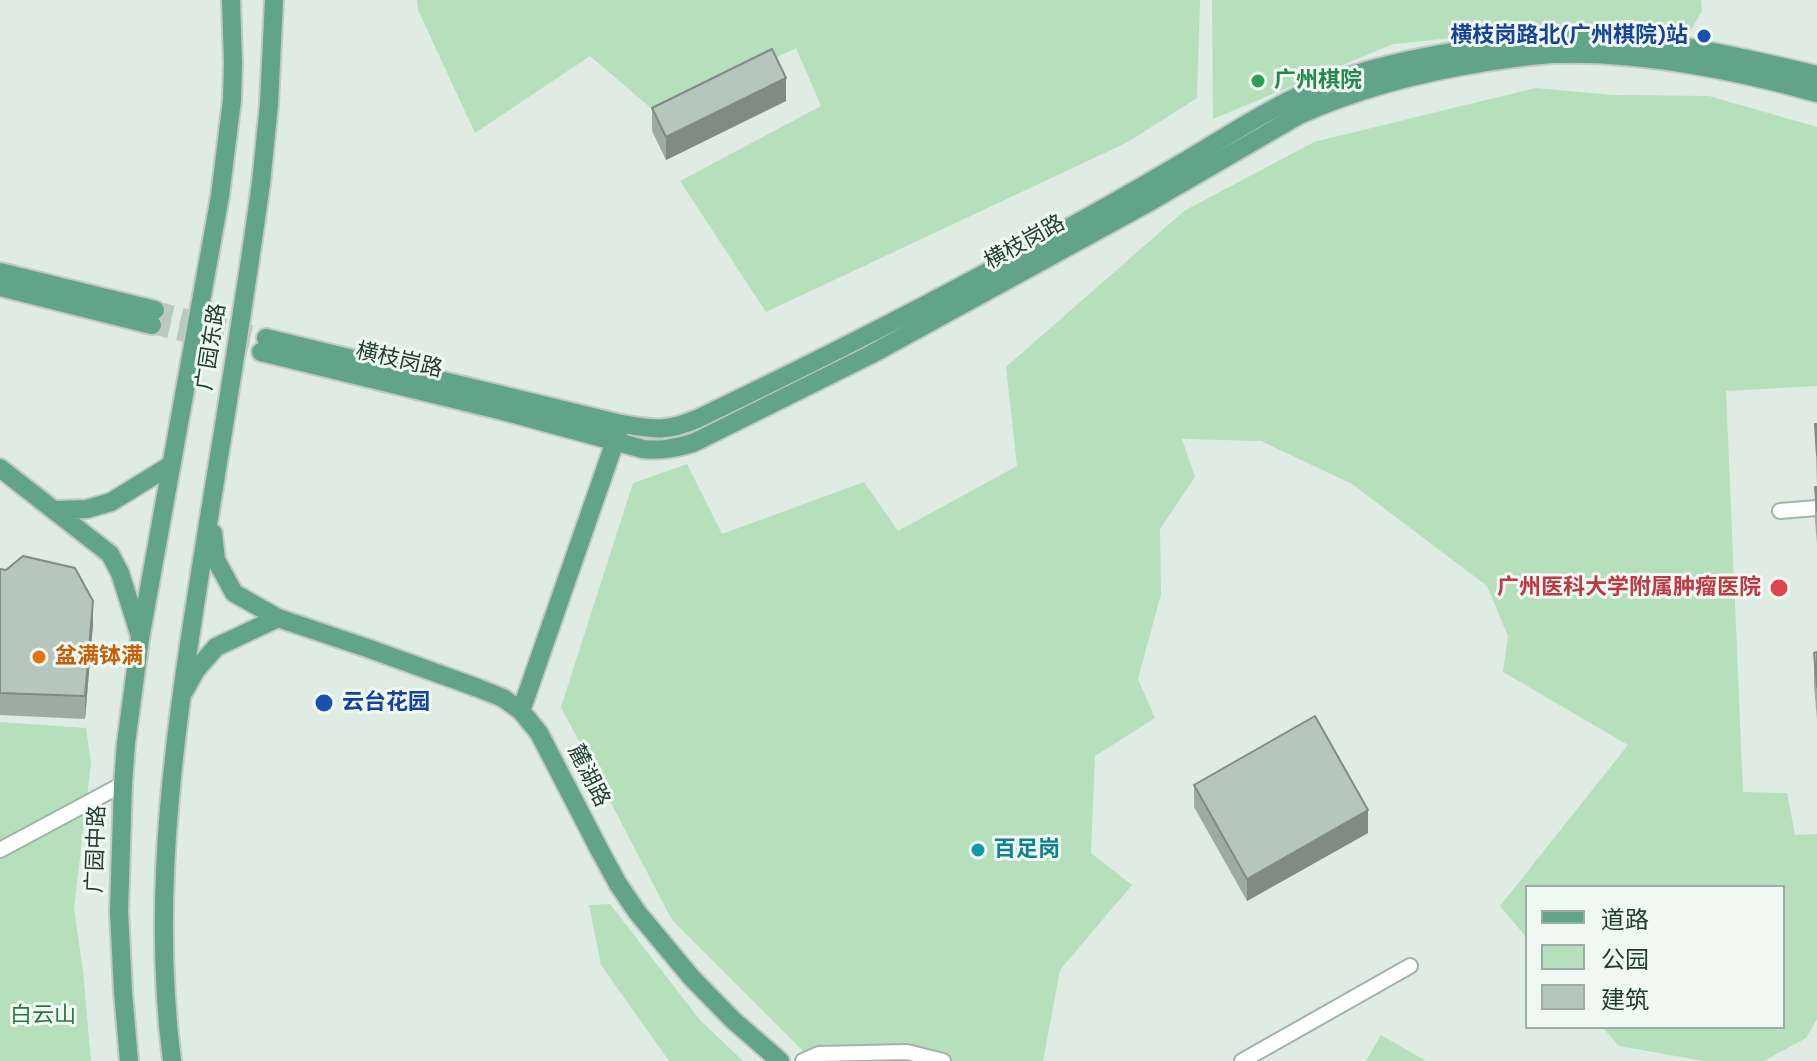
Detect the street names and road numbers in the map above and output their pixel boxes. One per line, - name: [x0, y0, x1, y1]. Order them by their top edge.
- street label: 横枝岗路: [980, 210, 1070, 276]
- street label: 广园东路: [192, 301, 232, 393]
- street label: 横枝岗路: [353, 338, 445, 384]
- street label: 麓湖路: [561, 741, 615, 811]
- street label: 广园中路: [82, 805, 112, 893]

